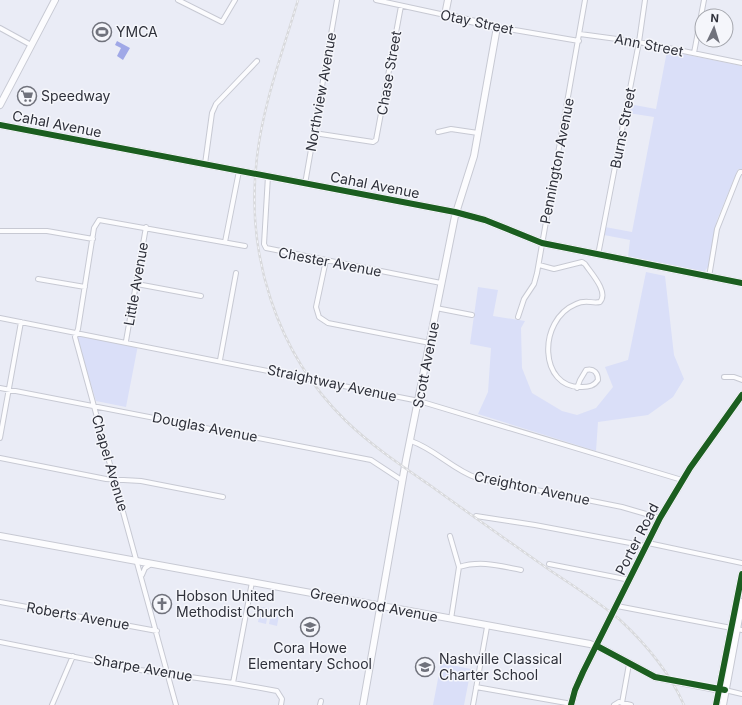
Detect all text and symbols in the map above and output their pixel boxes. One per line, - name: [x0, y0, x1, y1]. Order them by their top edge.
- street label: Otay Street: [439, 5, 516, 38]
- north arrow: [694, 8, 734, 48]
- text: N: [710, 11, 719, 25]
- sports icon: YMCA: [91, 21, 113, 43]
- place label: YMCA: [116, 23, 158, 40]
- street label: Chase Street: [373, 29, 404, 116]
- street label: Ann Street: [613, 30, 685, 60]
- street label: Northview Avenue: [302, 31, 339, 153]
- supermarket icon: Speedway: [16, 85, 38, 107]
- street label: Burns Street: [606, 86, 639, 170]
- place label: Speedway: [41, 87, 111, 104]
- street label: Pennington Avenue: [536, 96, 577, 225]
- street label: Cahal Avenue: [11, 107, 103, 141]
- street label: Cahal Avenue: [329, 168, 421, 202]
- street label: Little Avenue: [120, 241, 151, 327]
- street label: Chester Avenue: [277, 243, 383, 280]
- street label: Scott Avenue: [409, 320, 442, 409]
- street label: Straightway Avenue: [266, 360, 398, 405]
- street label: Douglas Avenue: [151, 408, 259, 445]
- street label: Chapel Avenue: [89, 413, 132, 513]
- street label: Creighton Avenue: [473, 467, 592, 508]
- street label: Porter Road: [611, 500, 662, 578]
- street label: Greenwood Avenue: [309, 584, 439, 625]
- place label: Hobson United Methodist Church: [176, 587, 294, 620]
- church icon: Hobson United Methodist Church: [151, 593, 173, 615]
- street label: Roberts Avenue: [25, 598, 131, 633]
- school or university icon: Cora Howe Elementary School: [299, 616, 321, 638]
- place label: Cora Howe Elementary School: [248, 639, 372, 672]
- street label: Sharpe Avenue: [92, 650, 194, 685]
- place label: Nashville Classical Charter School: [439, 650, 562, 683]
- school or university icon: Nashville Classical Charter School: [414, 656, 436, 678]

